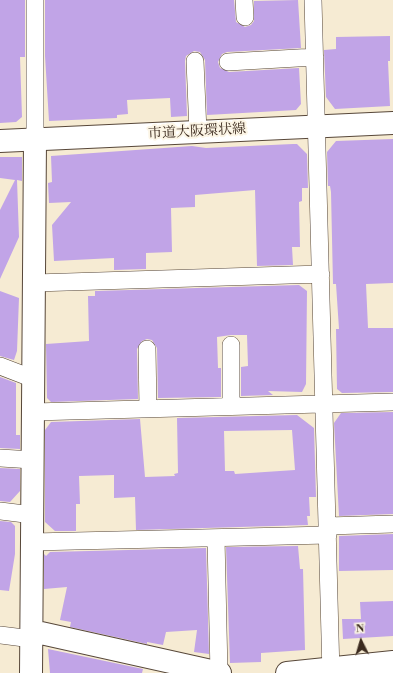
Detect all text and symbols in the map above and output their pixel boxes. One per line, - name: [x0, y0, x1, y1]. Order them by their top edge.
- street label: 市道大阪環状線: [148, 121, 246, 143]
- north arrow: [341, 621, 381, 661]
- text: N: [355, 622, 365, 636]

